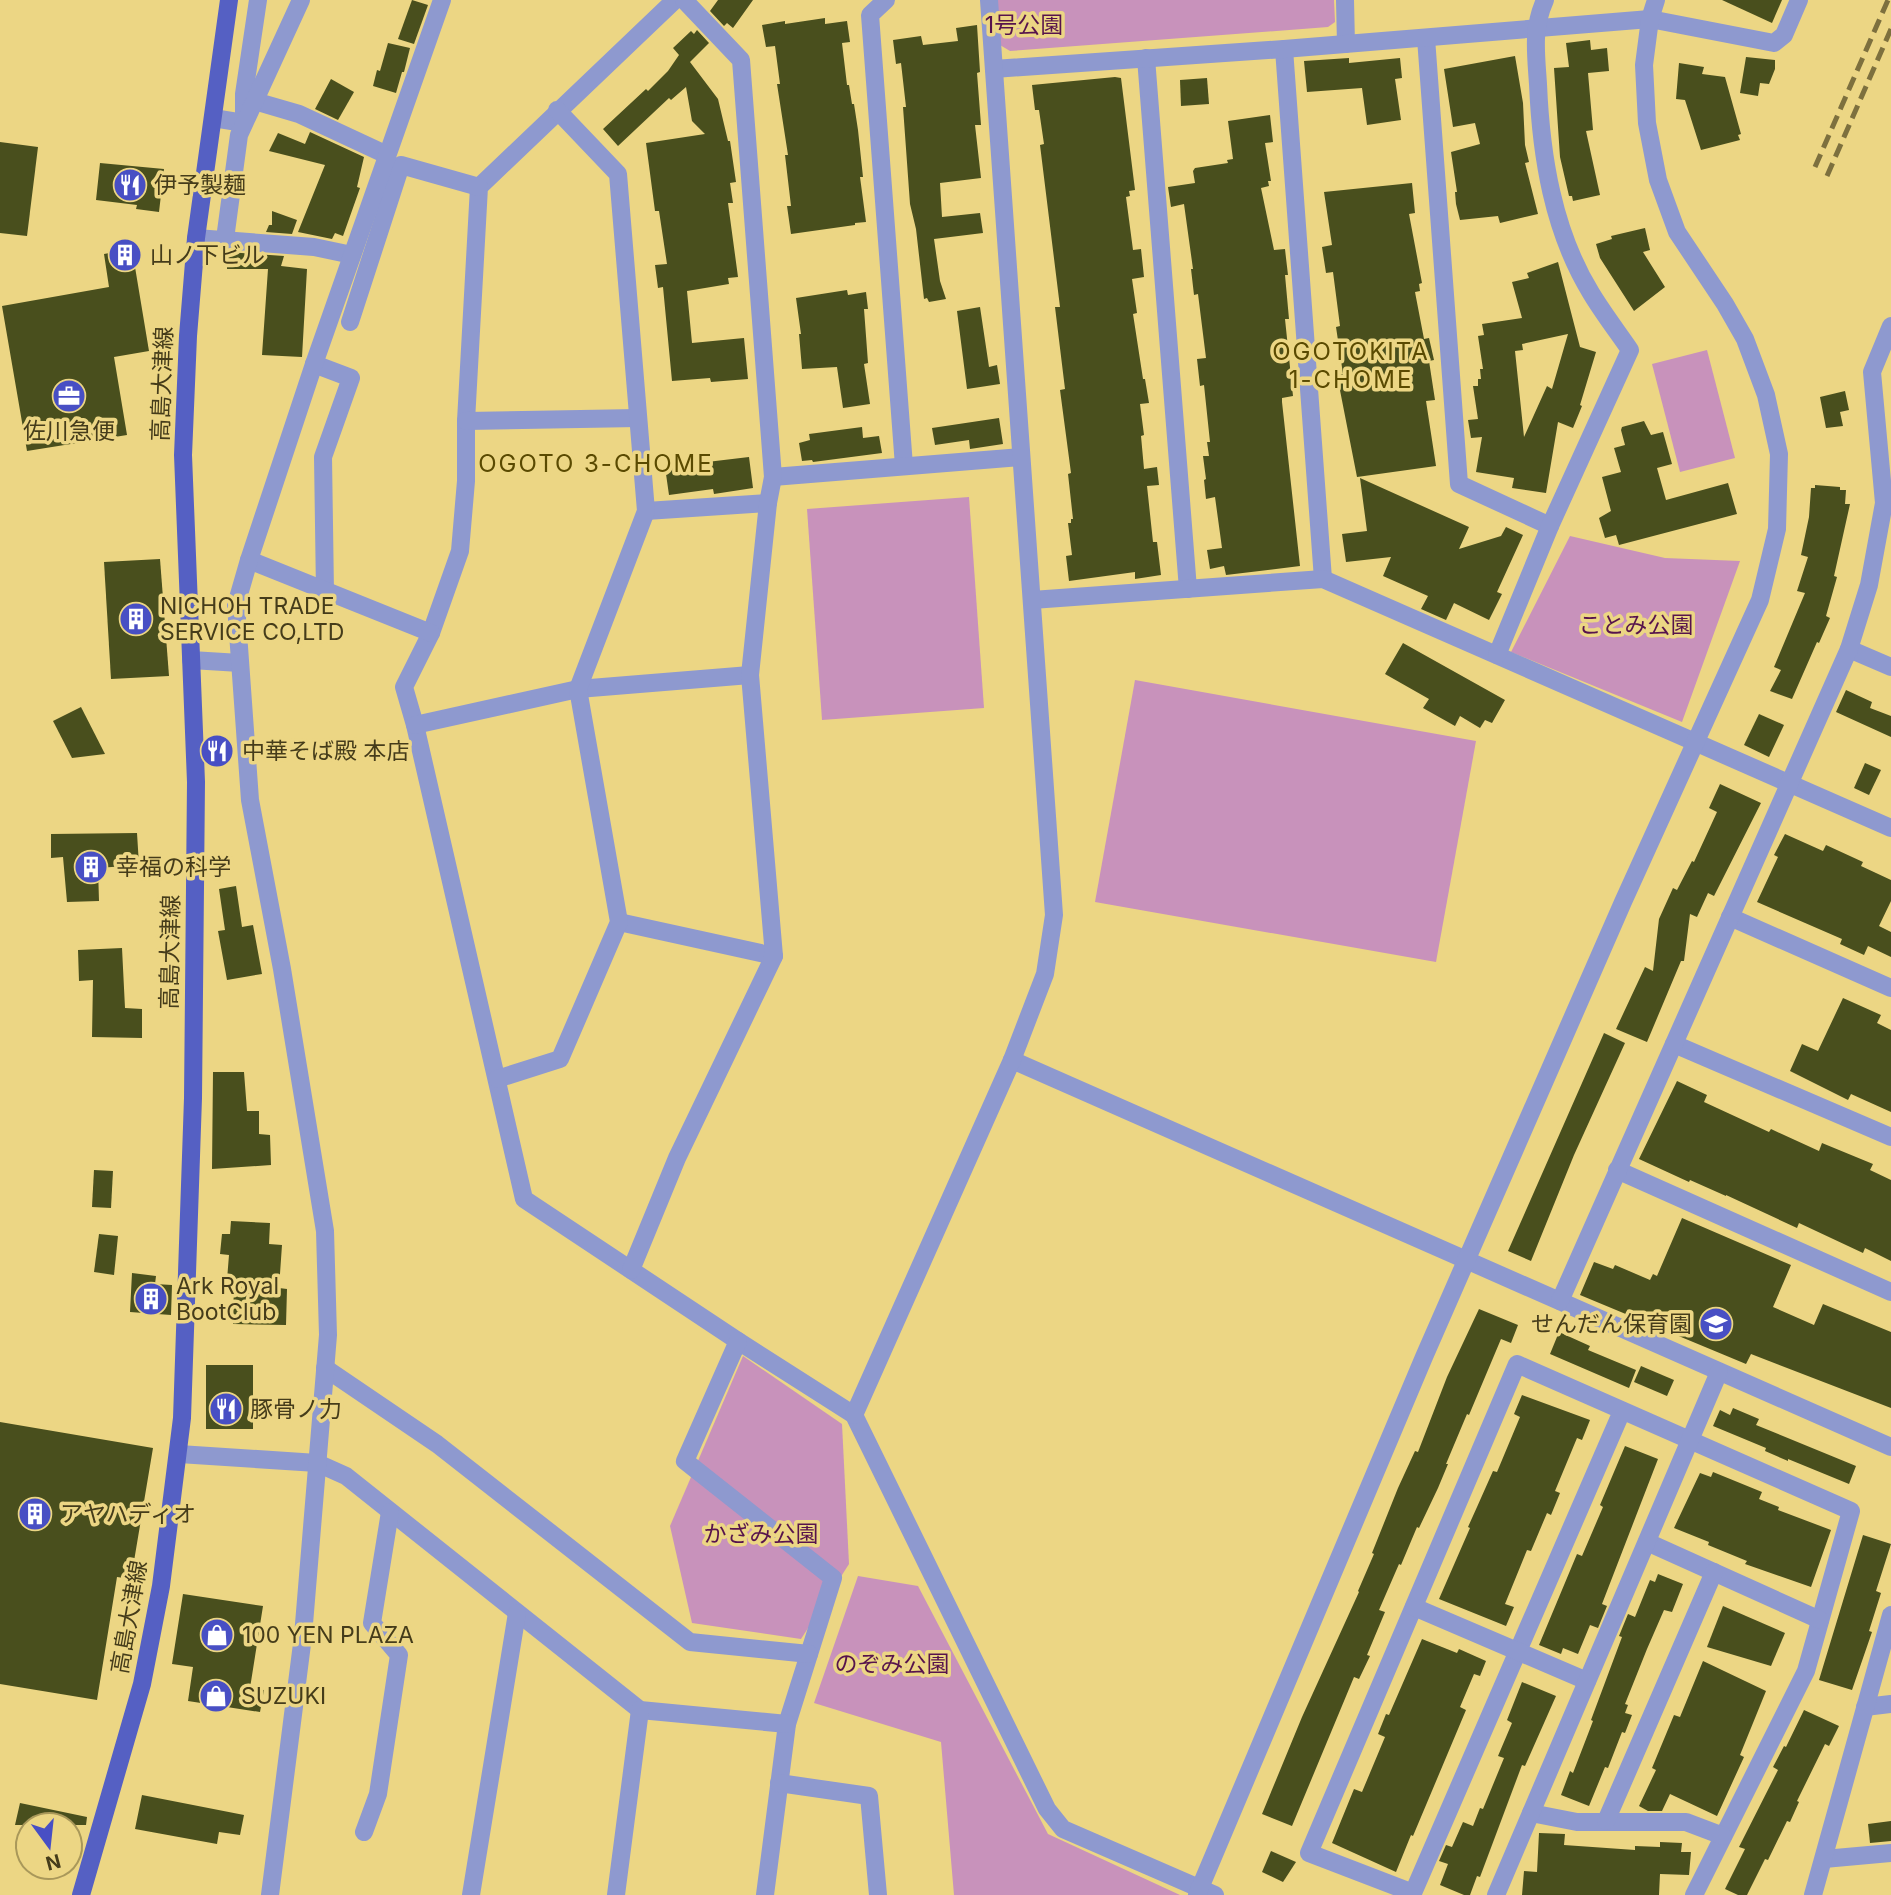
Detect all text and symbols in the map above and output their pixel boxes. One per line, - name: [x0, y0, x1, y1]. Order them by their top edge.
- park label: 1号公園: [985, 11, 1063, 39]
- restaurant icon: 伊予製麺: [111, 166, 149, 204]
- place label: 伊予製麺: [154, 171, 246, 199]
- building icon: 山ノ下ビル: [106, 236, 144, 274]
- place label: 山ノ下ビル: [150, 241, 265, 269]
- street label: 高島大津線: [146, 326, 178, 442]
- district label: OGOTOKITA 1-CHOME: [1272, 337, 1430, 394]
- office icon: 佐川急便: [50, 377, 88, 415]
- place label: 佐川急便: [23, 417, 115, 445]
- district label: OGOTO 3-CHOME: [478, 449, 714, 478]
- place label: NICHOH TRADE SERVICE CO,LTD: [160, 592, 344, 646]
- building icon: NICHOH TRADE SERVICE CO,LTD: [117, 600, 155, 638]
- park label: ことみ公園: [1579, 611, 1694, 639]
- restaurant icon: 中華そば殿 本店: [198, 732, 236, 770]
- place label: 中華そば殿 本店: [242, 737, 409, 765]
- building icon: 幸福の科学: [72, 848, 110, 886]
- place label: 幸福の科学: [116, 853, 231, 881]
- street label: 高島大津線: [155, 894, 185, 1010]
- place label: Ark Royal BootClub: [176, 1272, 279, 1326]
- building icon: Ark Royal BootClub: [132, 1280, 170, 1318]
- school or university icon: せんだん保育園: [1697, 1305, 1735, 1343]
- place label: せんだん保育園: [1531, 1310, 1692, 1338]
- restaurant icon: 豚骨ノ力: [207, 1390, 245, 1428]
- place label: 豚骨ノ力: [250, 1395, 342, 1423]
- building icon: アヤハディオ: [16, 1495, 54, 1533]
- place label: アヤハディオ: [60, 1500, 196, 1528]
- park label: かざみ公園: [704, 1520, 819, 1548]
- street label: 高島大津線: [105, 1558, 153, 1676]
- shop icon: 100 YEN PLAZA: [198, 1616, 236, 1654]
- place label: 100 YEN PLAZA: [242, 1621, 414, 1649]
- park label: のぞみ公園: [835, 1650, 950, 1678]
- shop icon: SUZUKI: [197, 1677, 235, 1715]
- place label: SUZUKI: [241, 1682, 326, 1710]
- north arrow: [14, 1811, 84, 1881]
- text: N: [43, 1849, 63, 1875]

